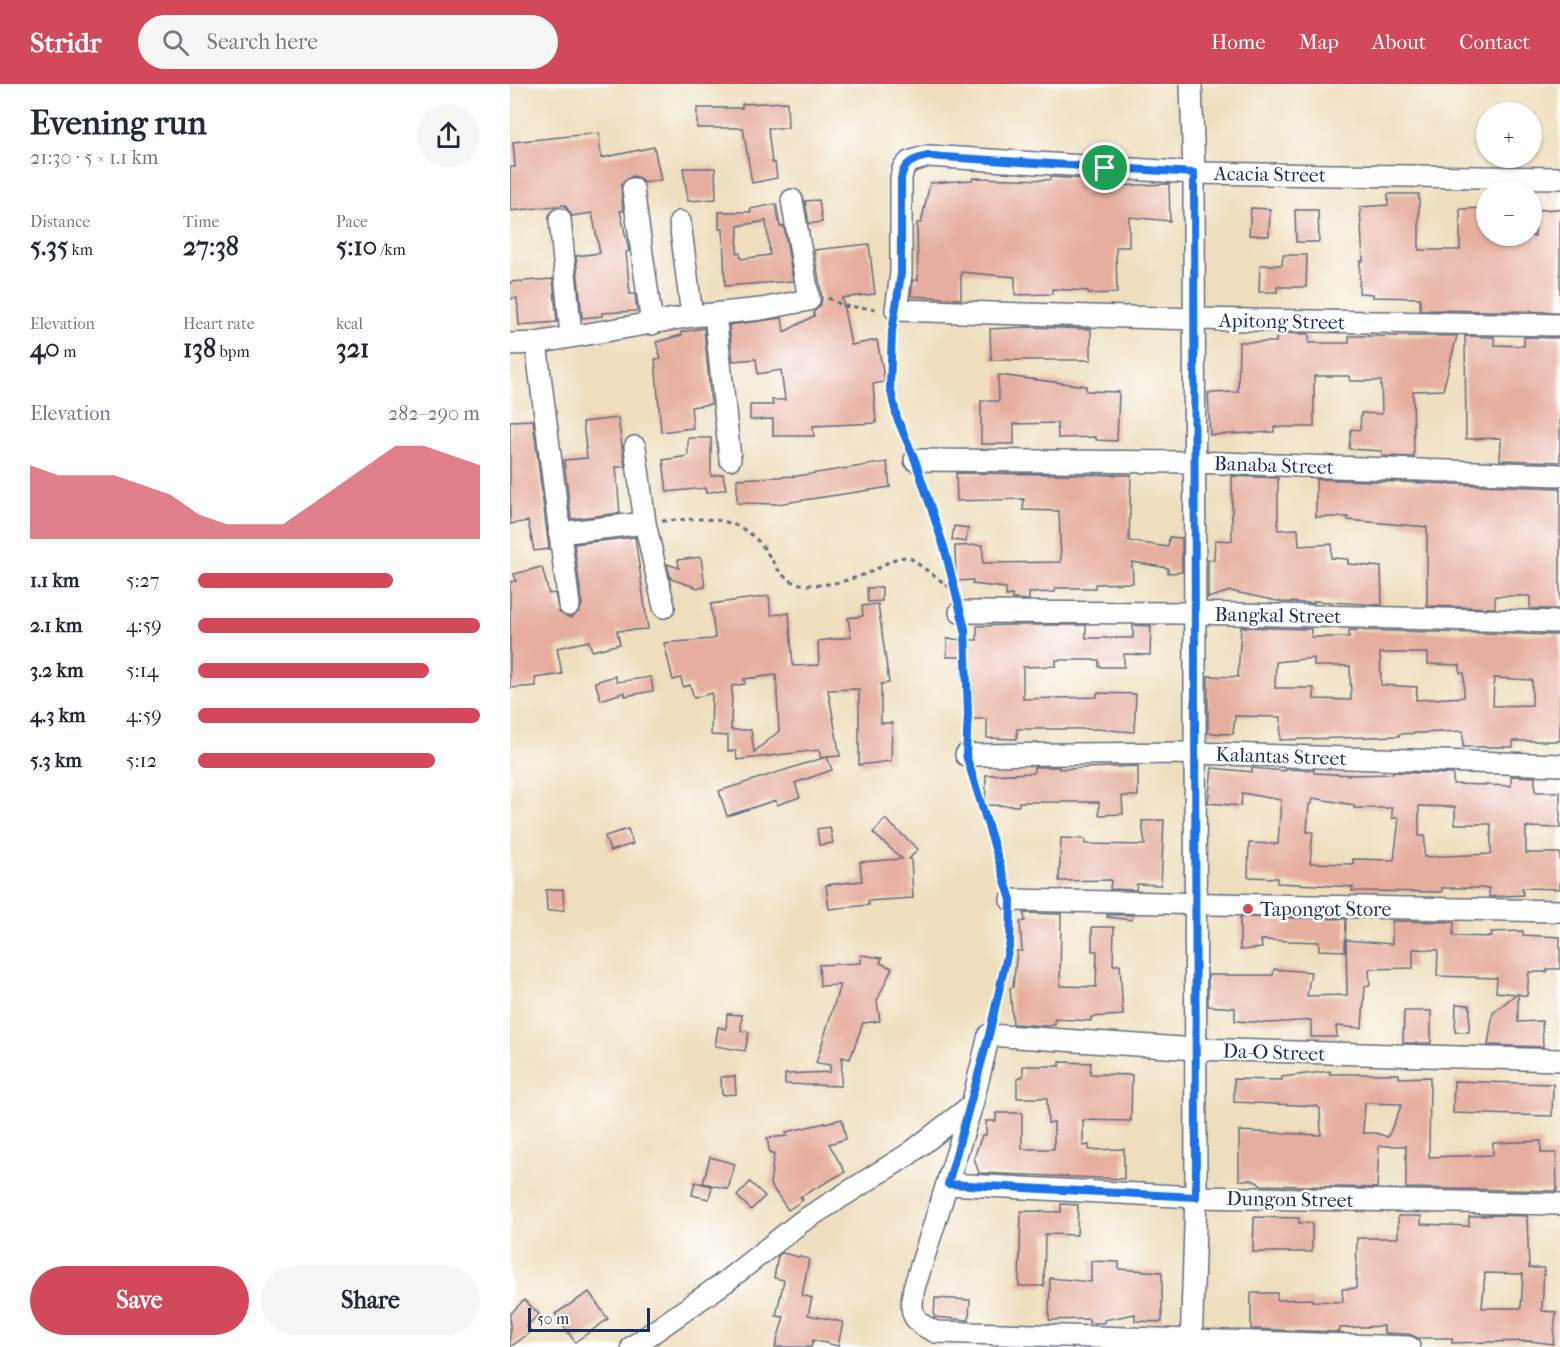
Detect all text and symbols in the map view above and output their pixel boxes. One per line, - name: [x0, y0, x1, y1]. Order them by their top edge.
- search box: [138, 15, 558, 69]
- text: Stridr: [30, 26, 102, 59]
- icon: search: [159, 26, 192, 59]
- text: Search here: [207, 29, 318, 55]
- text: Home: [1211, 30, 1266, 54]
- text: Map: [1299, 30, 1339, 54]
- text: About: [1372, 30, 1426, 54]
- text: Contact: [1459, 30, 1530, 54]
- map controls: [1476, 102, 1542, 246]
- button: +: [1476, 102, 1542, 168]
- text: Evening run: [30, 104, 207, 143]
- button: share: [417, 104, 480, 167]
- pin: [1079, 142, 1130, 193]
- text: 21:30 · 5 × 1.1 km: [30, 146, 158, 169]
- icon: arrive: [1088, 151, 1121, 184]
- street label: Acacia Street: [1213, 162, 1326, 187]
- button: −: [1476, 180, 1542, 246]
- text: Distance: [30, 212, 90, 231]
- text: Time: [183, 212, 219, 231]
- text: Pace: [336, 212, 368, 231]
- text: 5.35: [30, 231, 68, 262]
- text: 27:38: [183, 231, 239, 262]
- text: 5:10: [336, 231, 377, 262]
- text: km: [68, 240, 93, 259]
- text: /km: [377, 240, 406, 259]
- street label: Apitong Street: [1218, 309, 1345, 334]
- text: Elevation: [30, 314, 95, 333]
- text: Heart rate: [183, 314, 255, 333]
- text: kcal: [336, 314, 363, 333]
- text: 40: [30, 333, 60, 364]
- text: 138: [183, 333, 216, 364]
- text: 321: [336, 333, 369, 364]
- text: m: [60, 342, 76, 361]
- text: bpm: [216, 342, 250, 361]
- text: Elevation: [30, 402, 111, 425]
- text: 282–290 m: [388, 402, 480, 425]
- street label: Banaba Street: [1214, 452, 1334, 479]
- text: 1.1 km: [30, 569, 79, 592]
- text: 5:27: [126, 569, 159, 592]
- street label: Bangkal Street: [1214, 603, 1342, 628]
- text: 2.1 km: [30, 614, 83, 637]
- text: 4:59: [126, 614, 162, 637]
- text: 3.2 km: [30, 659, 84, 682]
- text: 5:14: [126, 659, 158, 682]
- text: 4.3 km: [30, 704, 86, 727]
- text: 4:59: [126, 704, 162, 727]
- street label: Kalantas Street: [1215, 743, 1347, 770]
- text: 5.3 km: [30, 749, 82, 772]
- text: 5:12: [126, 749, 157, 772]
- place label: Tapongot Store: [1260, 898, 1391, 921]
- marker: Tapongot Store: [1241, 902, 1255, 916]
- street label: Da-O Street: [1222, 1039, 1326, 1066]
- street label: Dungon Street: [1226, 1187, 1354, 1212]
- button: Save: [30, 1266, 249, 1335]
- button: Share: [261, 1266, 480, 1335]
- scale bar: [528, 1305, 650, 1332]
- text: 50 m: [537, 1309, 569, 1328]

